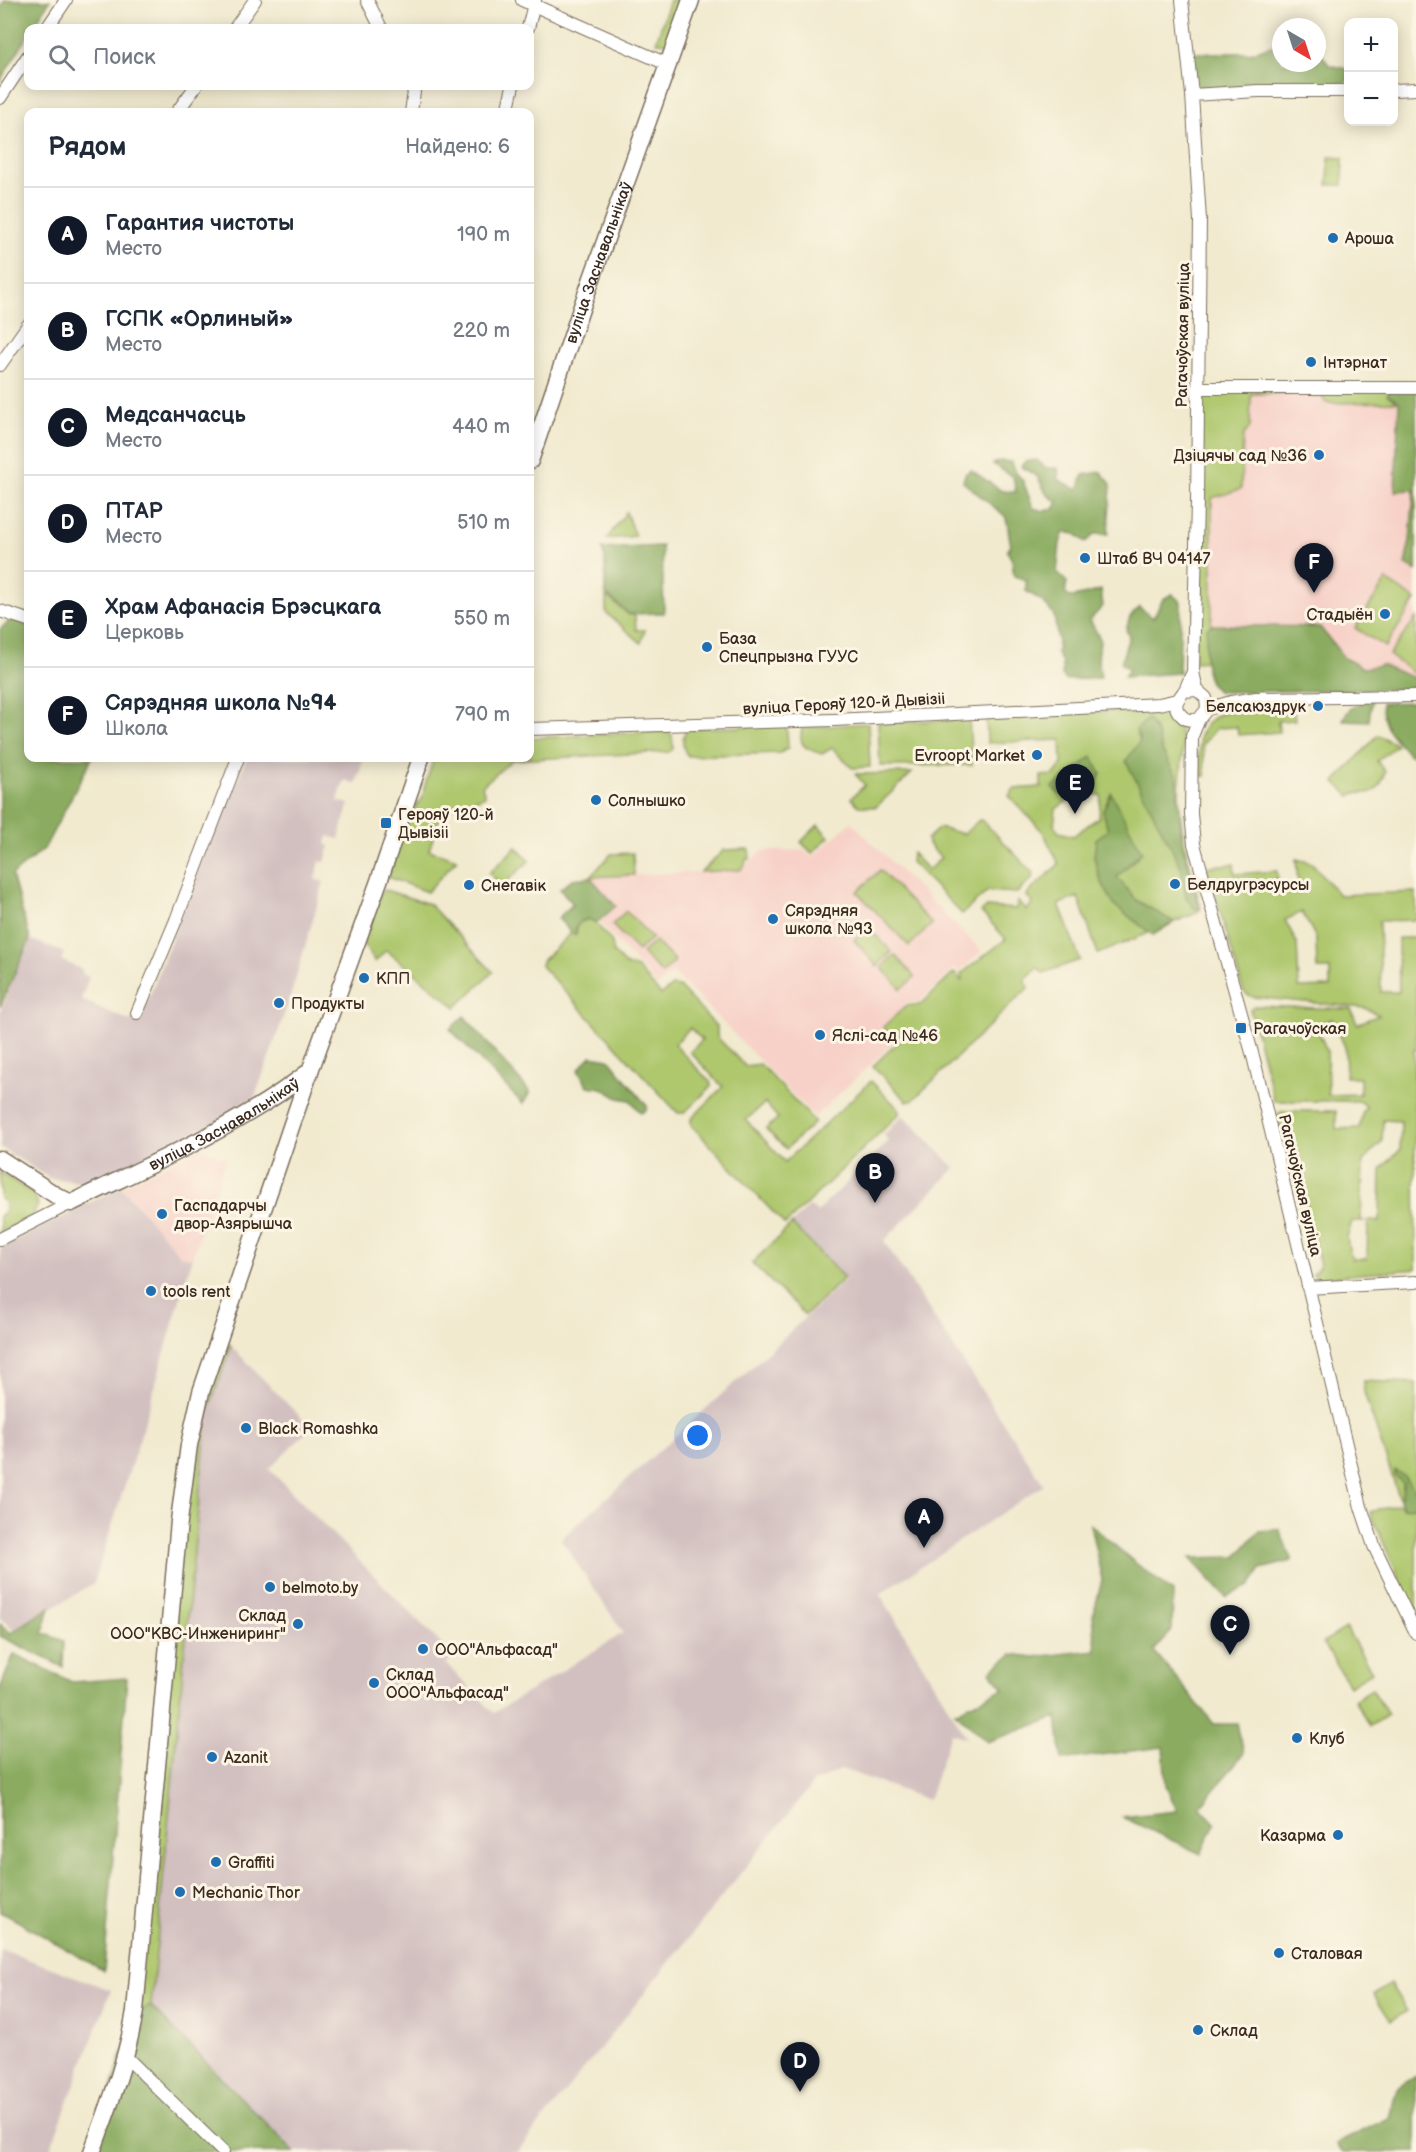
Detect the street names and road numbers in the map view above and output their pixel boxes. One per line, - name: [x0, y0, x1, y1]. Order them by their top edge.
- street label: вуліца Заснавальнікаў: [562, 179, 637, 346]
- street label: Рагачоўская вуліца: [1173, 262, 1194, 408]
- street label: вуліца Герояў 120-й Дывізіі: [742, 690, 946, 719]
- street label: вуліца Заснавальнікаў: [146, 1074, 304, 1175]
- street label: Рагачоўская вуліца: [1274, 1112, 1325, 1259]

